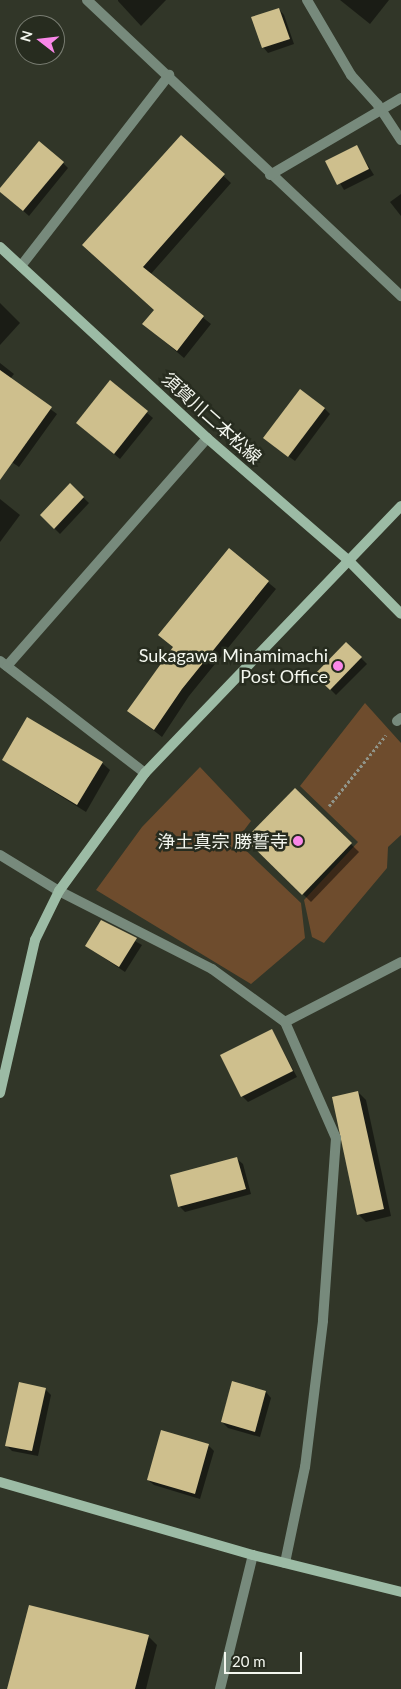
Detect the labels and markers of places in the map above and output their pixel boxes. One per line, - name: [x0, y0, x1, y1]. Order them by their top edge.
- place label: Sukagawa Minamimachi Post Office: [139, 645, 328, 688]
- marker: Sukagawa Minamimachi Post Office: [332, 660, 344, 672]
- place label: 浄土真宗 勝誓寺: [157, 830, 288, 852]
- marker: 浄土真宗 勝誓寺: [292, 835, 304, 847]

